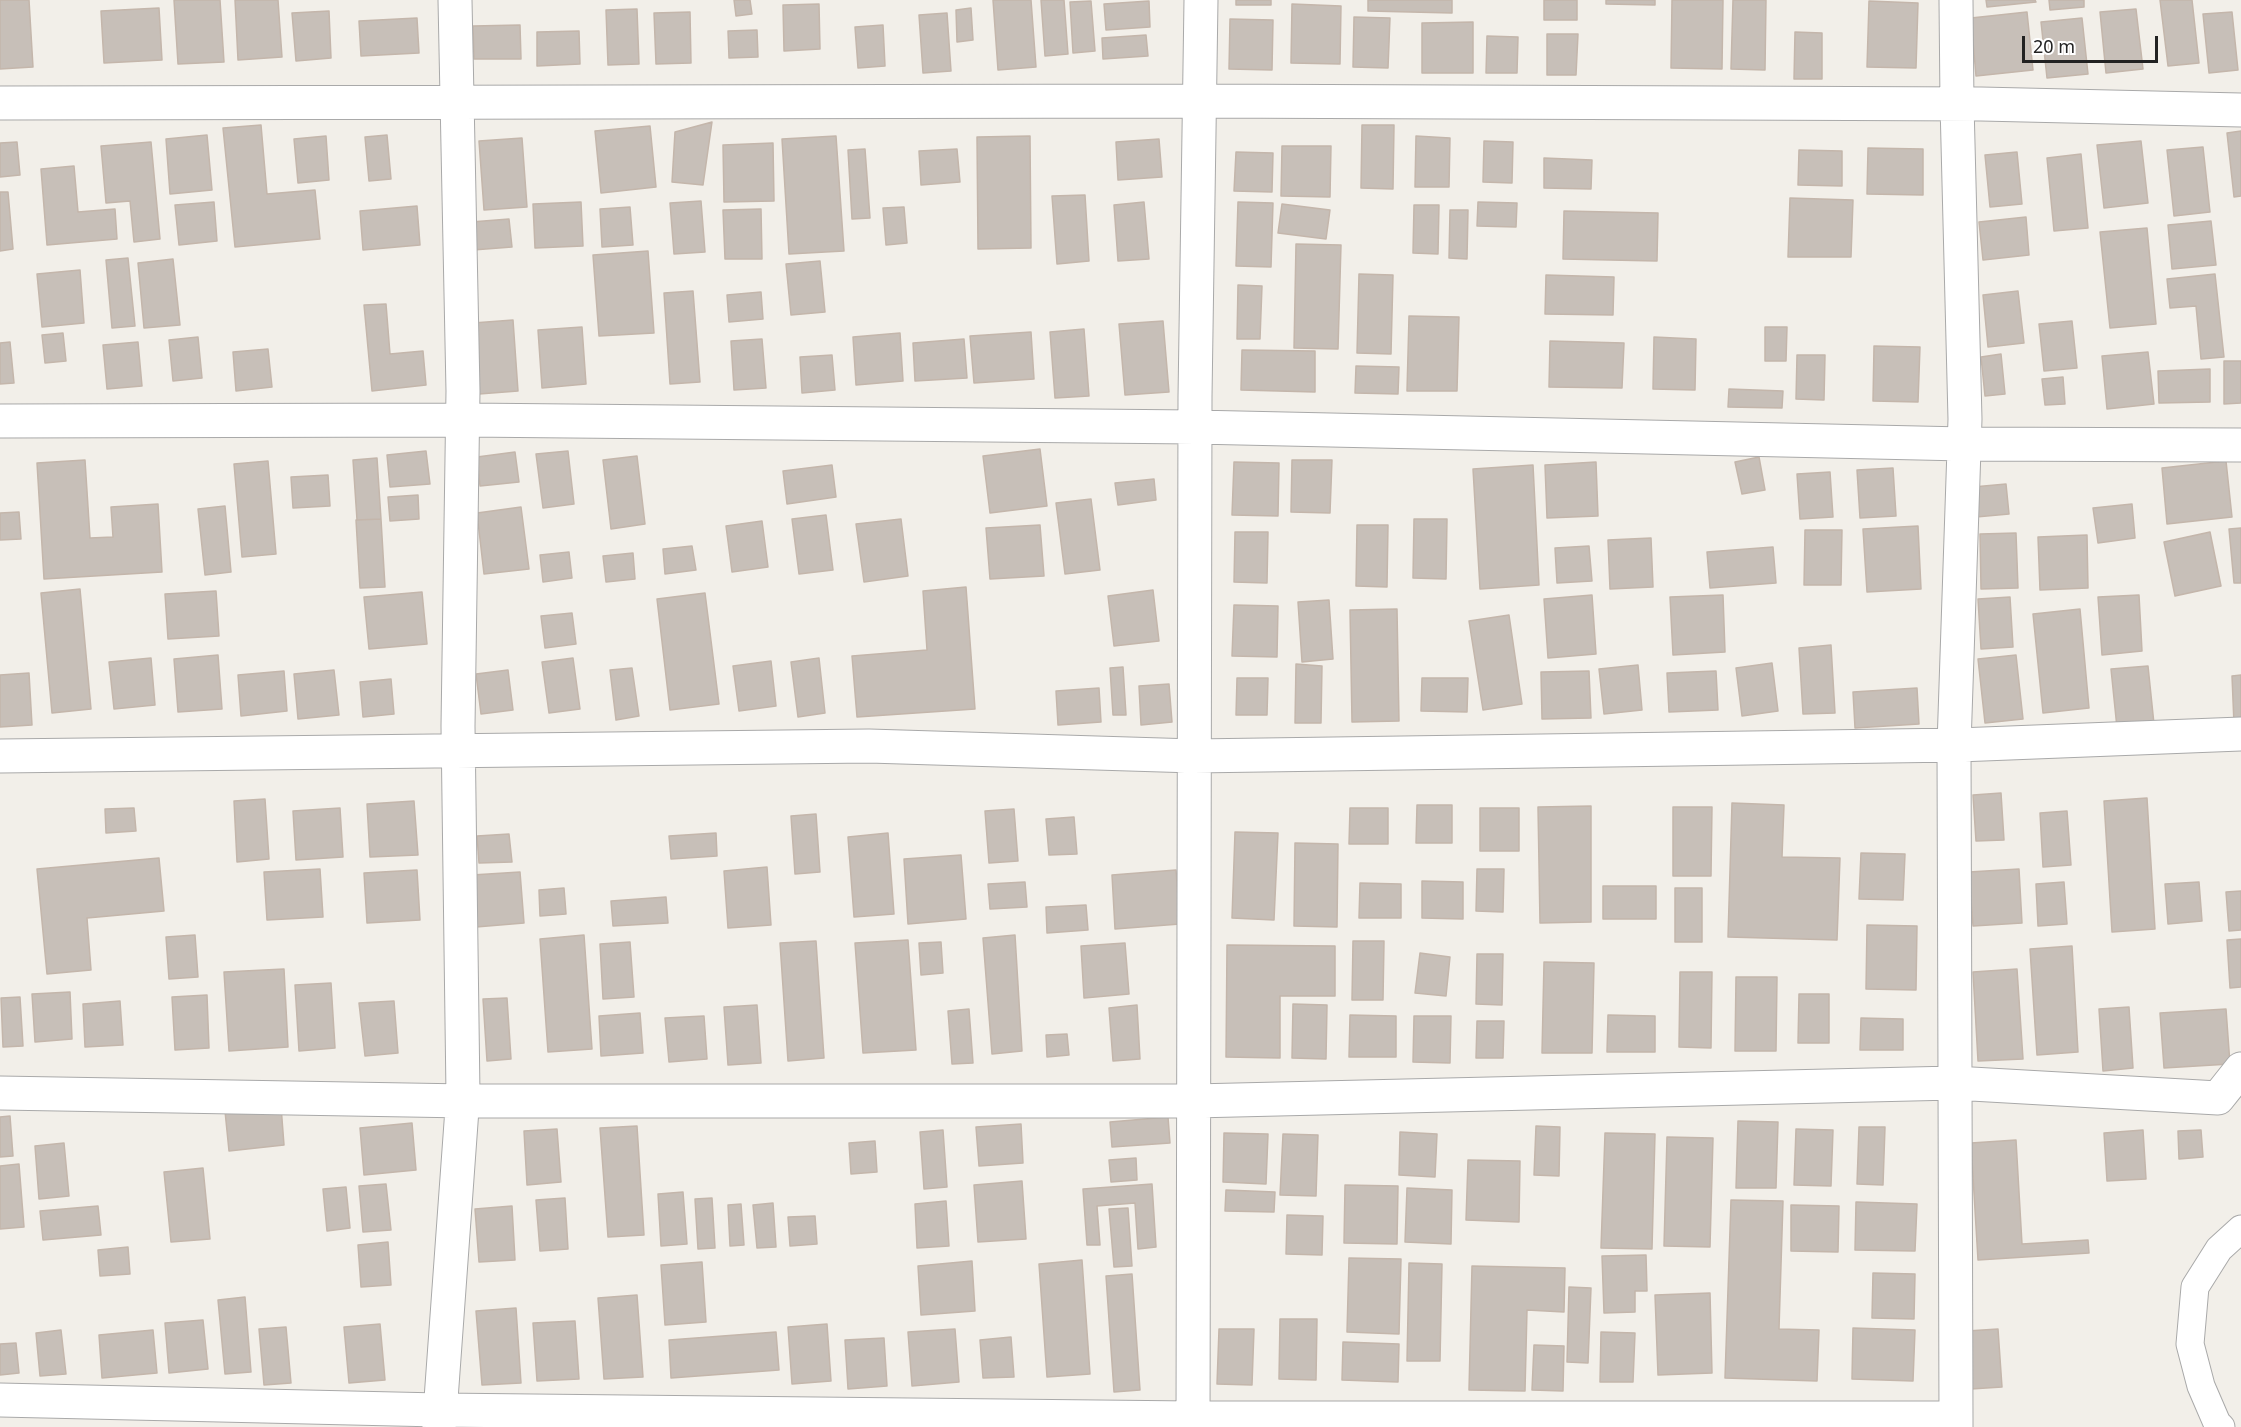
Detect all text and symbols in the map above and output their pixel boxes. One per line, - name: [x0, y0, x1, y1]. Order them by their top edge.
- scale bar: [2025, 24, 2162, 62]
- text: 20 m: [2033, 34, 2075, 58]

